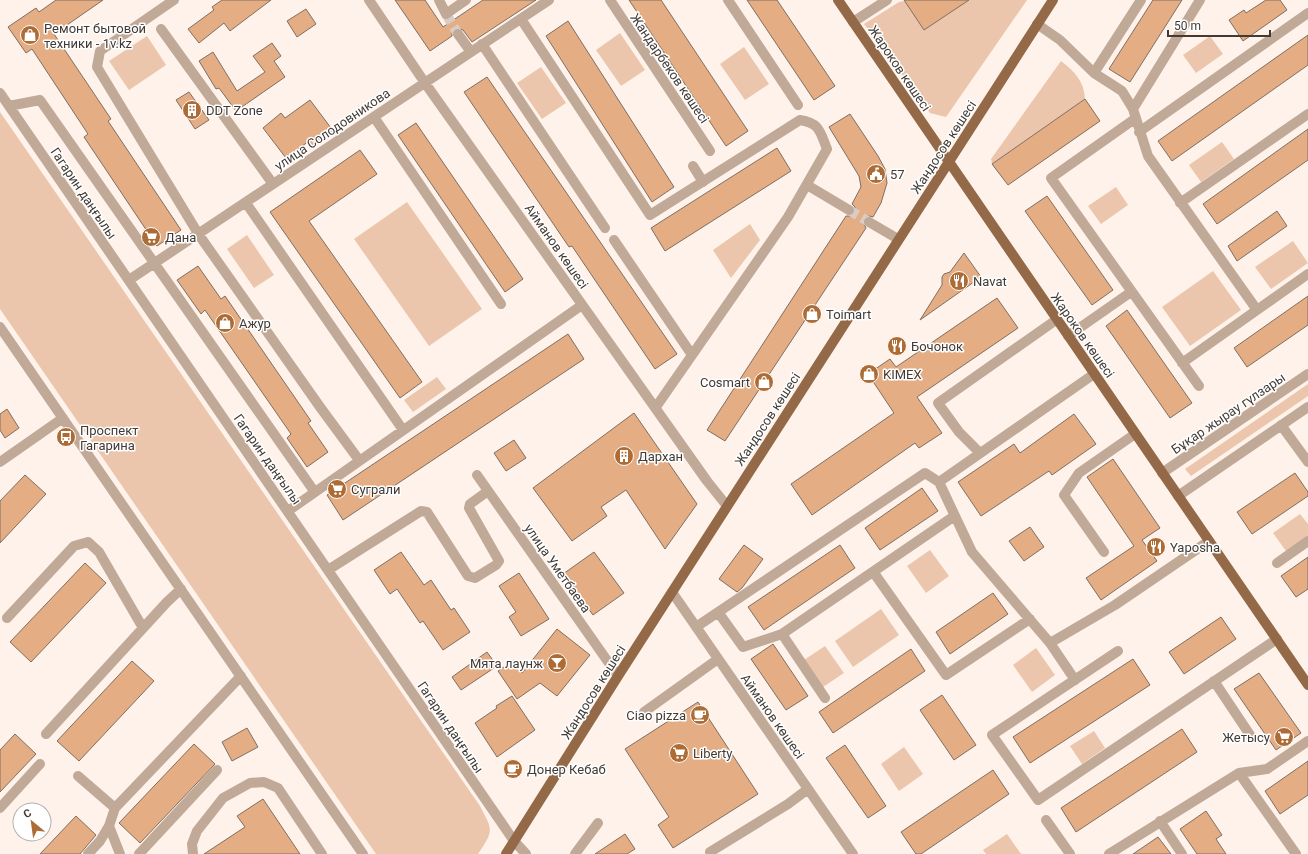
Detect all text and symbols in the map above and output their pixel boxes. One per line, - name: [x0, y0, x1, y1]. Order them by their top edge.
- street label: Жандарбеков көшесі: [627, 10, 712, 126]
- scale bar: [1168, 12, 1270, 38]
- text: 50 m: [1174, 19, 1201, 33]
- place label: Ремонт бытовой техники - 1v.kz: [44, 21, 146, 51]
- street label: Жароков көшесі: [865, 23, 934, 114]
- shop icon: Ремонт бытовой техники - 1v.kz: [19, 24, 41, 46]
- street label: улица Солодовникова: [272, 85, 393, 174]
- street label: Жандосов көшесі: [908, 98, 979, 197]
- building icon: DDT Zone: [181, 99, 203, 121]
- place label: DDT Zone: [206, 103, 263, 118]
- street label: Гагарин даңғылы: [47, 145, 120, 242]
- public building icon: 57: [865, 163, 887, 185]
- place label: 57: [890, 167, 905, 182]
- street label: Айманов көшесі: [522, 201, 591, 292]
- supermarket icon: Дана: [140, 226, 162, 248]
- place label: Дана: [165, 230, 196, 245]
- restaurant icon: Navat: [948, 270, 970, 292]
- place label: Navat: [973, 274, 1007, 289]
- street label: Жароков көшесі: [1048, 290, 1117, 381]
- shop icon: Toimart: [801, 303, 823, 325]
- place label: Toimart: [826, 307, 871, 322]
- shop icon: Ажур: [214, 312, 236, 334]
- place label: Ажур: [239, 316, 271, 331]
- restaurant icon: Бочонок: [886, 335, 908, 357]
- place label: Бочонок: [911, 339, 963, 354]
- shop icon: KIMEX: [858, 363, 880, 385]
- place label: KIMEX: [883, 367, 922, 382]
- street label: Жандосов көшесі: [732, 370, 803, 469]
- street label: Бұқар жырау гүлзары: [1169, 370, 1288, 457]
- shop icon: Cosmart: [753, 371, 775, 393]
- place label: Cosmart: [700, 375, 750, 390]
- street label: Гагарин даңғылы: [231, 411, 304, 507]
- place label: Проспект Гагарина: [80, 423, 138, 453]
- bus stop icon: Проспект Гагарина: [55, 426, 77, 448]
- building icon: Дархан: [613, 445, 635, 467]
- place label: Дархан: [638, 449, 683, 464]
- supermarket icon: Суграли: [326, 478, 348, 500]
- place label: Суграли: [351, 482, 400, 497]
- street label: улица Уметбаева: [521, 521, 594, 616]
- restaurant icon: Yaposha: [1145, 536, 1167, 558]
- place label: Yaposha: [1170, 540, 1220, 555]
- street label: Жандосов көшесі: [558, 642, 628, 742]
- bar icon: Мята лаунж: [546, 652, 568, 674]
- place label: Мята лаунж: [470, 656, 543, 671]
- street label: Айманов көшесі: [738, 671, 807, 762]
- street label: Гагарин даңғылы: [414, 679, 487, 776]
- cafe icon: Ciao pizza: [689, 704, 711, 726]
- place label: Ciao pizza: [626, 708, 686, 723]
- supermarket icon: Жетысу: [1273, 726, 1295, 748]
- place label: Жетысу: [1222, 730, 1270, 745]
- supermarket icon: Liberty: [668, 742, 690, 764]
- place label: Liberty: [693, 746, 732, 761]
- cafe icon: Донер Кебаб: [502, 758, 524, 780]
- place label: Донер Кебаб: [527, 762, 606, 777]
- north arrow: [12, 802, 52, 842]
- text: С: [21, 806, 34, 821]

